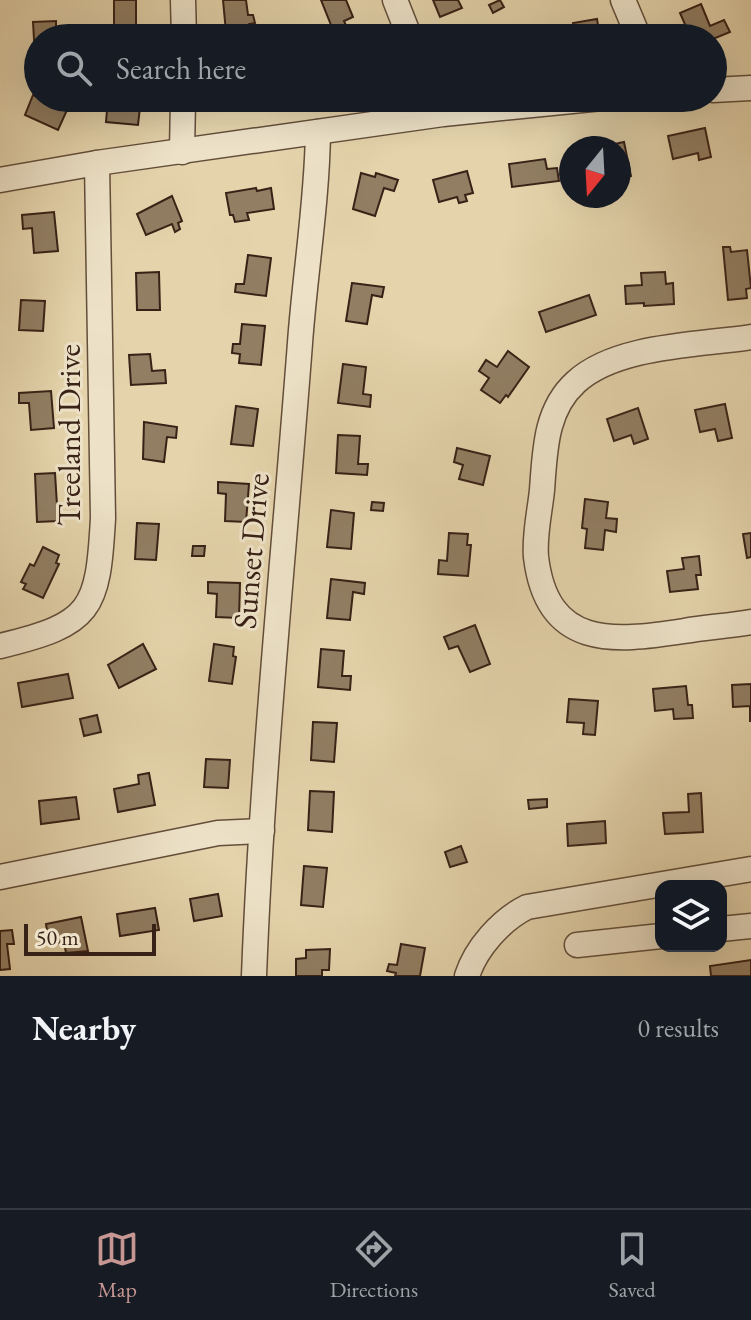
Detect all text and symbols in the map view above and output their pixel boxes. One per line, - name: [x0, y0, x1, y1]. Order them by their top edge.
- search box: [24, 24, 727, 112]
- icon: search: [52, 46, 96, 90]
- text: Search here: [116, 49, 246, 88]
- north arrow: [559, 136, 631, 208]
- street label: Treeland Drive: [48, 344, 90, 526]
- street label: Sunset Drive: [223, 471, 279, 631]
- map controls: [655, 880, 727, 952]
- button: layers: [655, 880, 727, 952]
- scale bar: [24, 920, 156, 956]
- text: 50 m: [36, 923, 79, 952]
- text: Nearby: [32, 1006, 136, 1050]
- text: 0 results: [638, 1011, 719, 1045]
- tab: Map: [95, 1227, 139, 1304]
- tab: Directions: [330, 1227, 418, 1304]
- tab: Saved: [609, 1227, 656, 1304]

